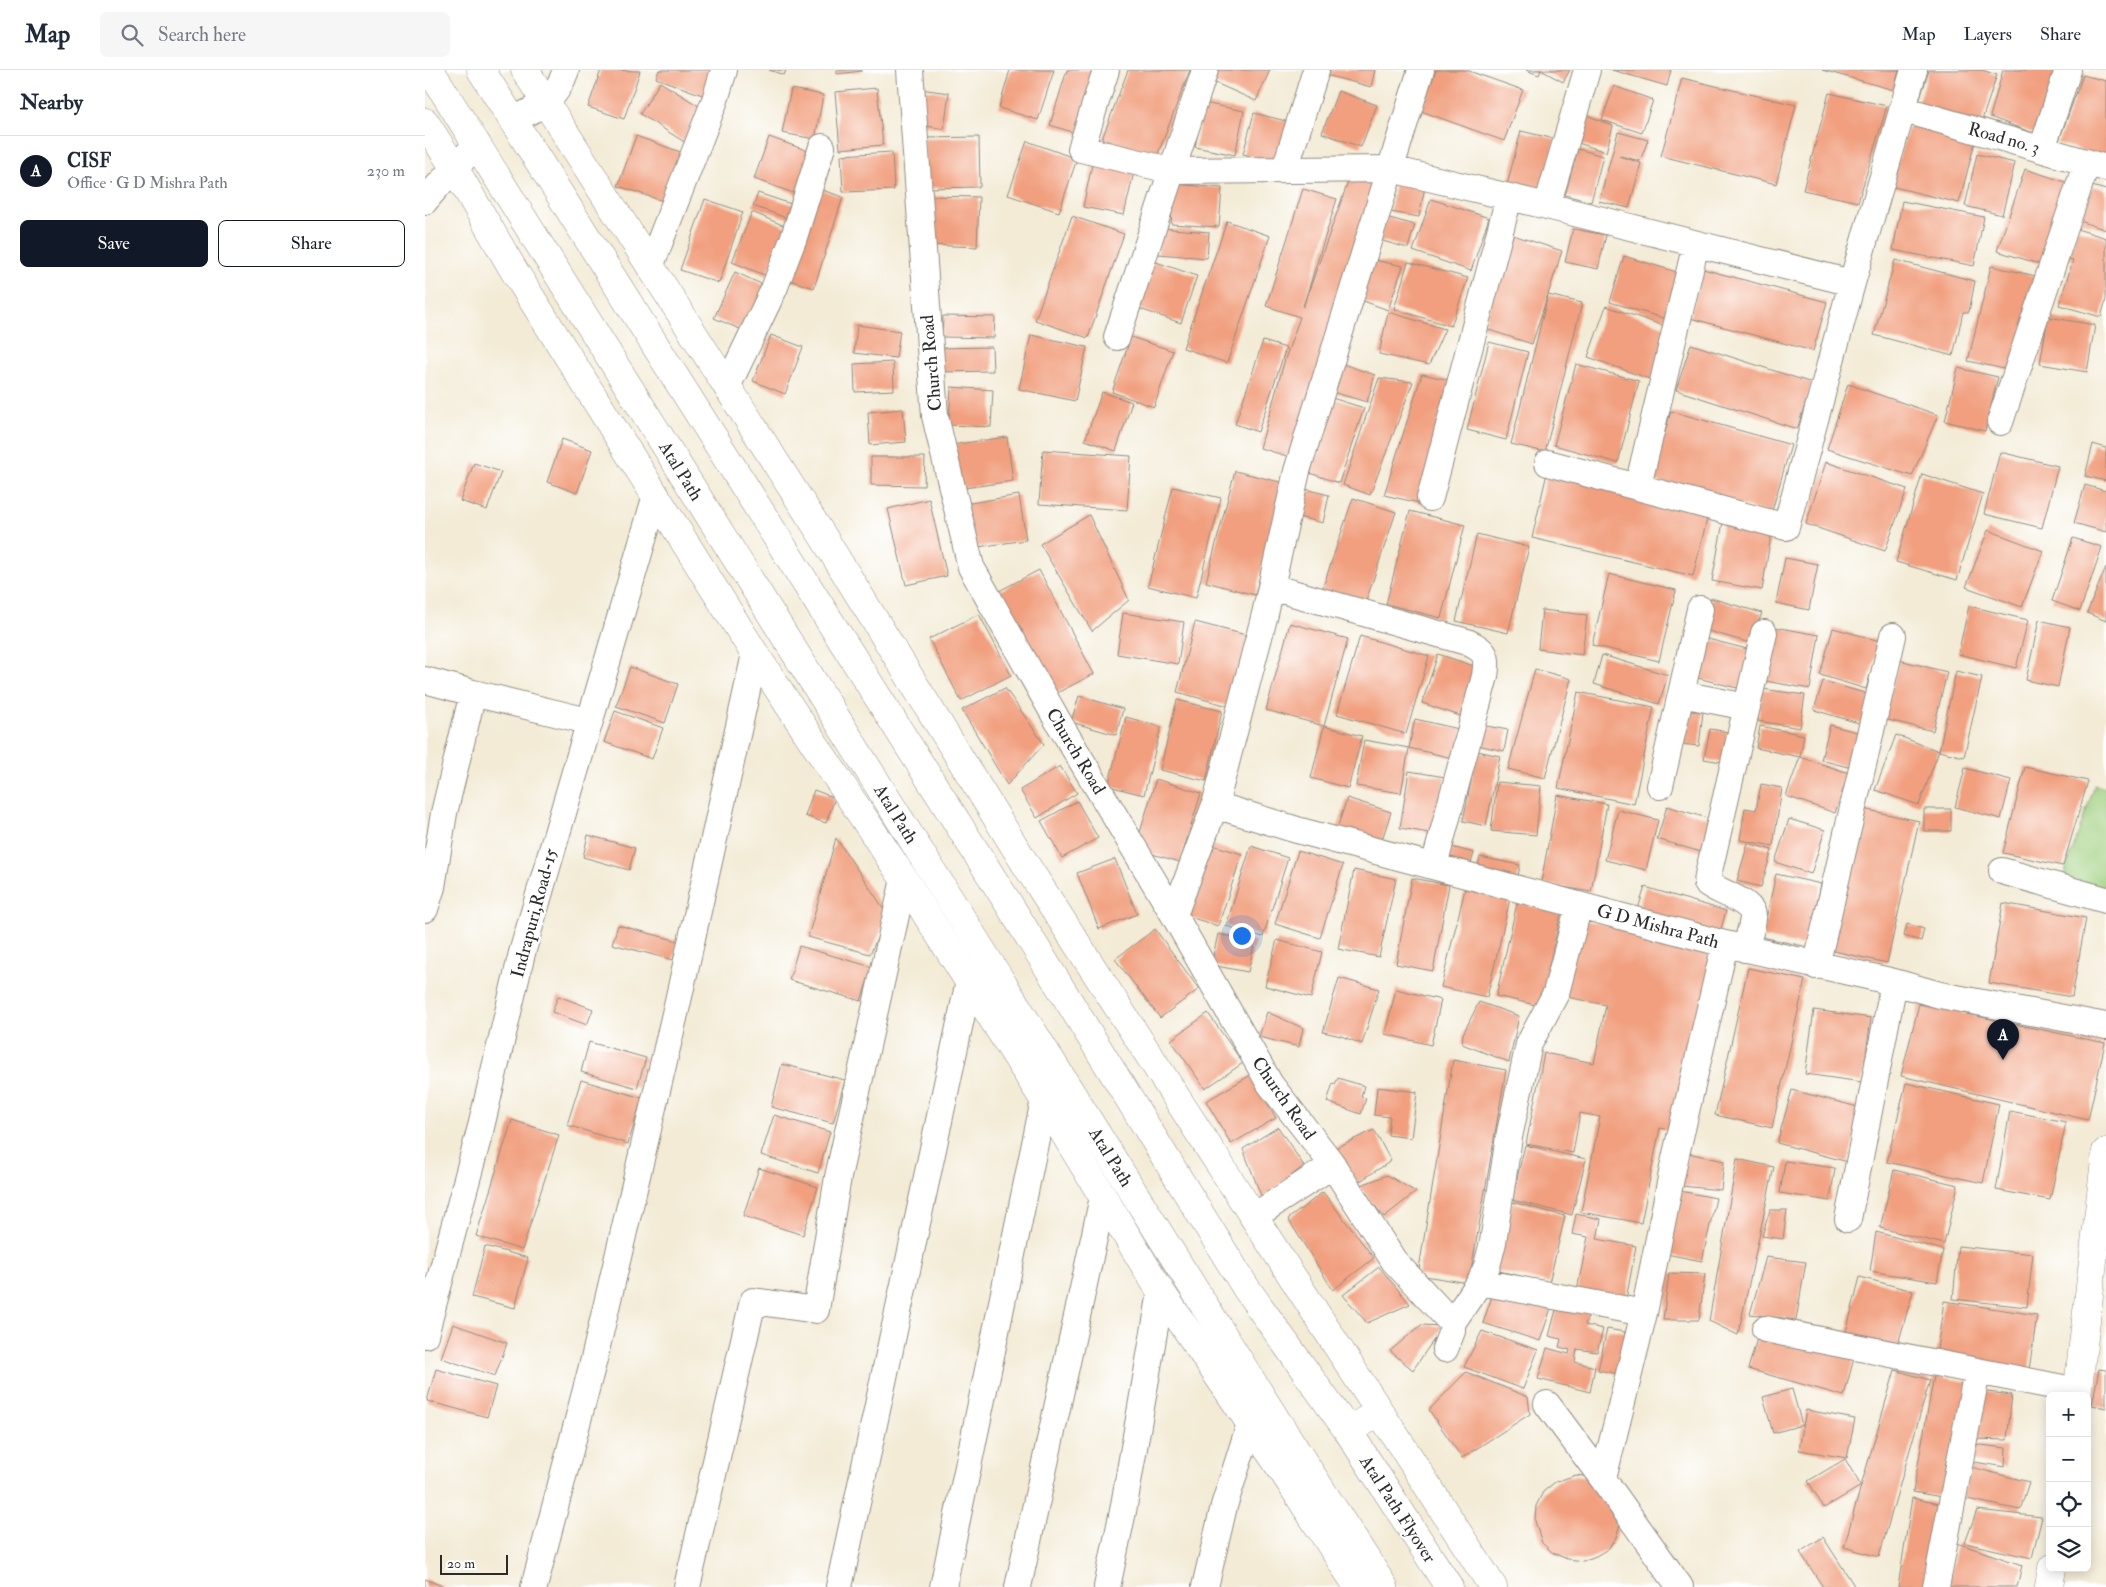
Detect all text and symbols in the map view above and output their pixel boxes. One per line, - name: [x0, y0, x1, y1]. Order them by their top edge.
- search box: [100, 12, 450, 57]
- text: Map: [25, 19, 70, 50]
- icon: search: [118, 21, 146, 49]
- text: Search here: [158, 23, 246, 47]
- text: Map: [1902, 23, 1936, 46]
- text: Layers: [1964, 23, 2012, 46]
- text: Share: [2040, 23, 2081, 46]
- text: Nearby: [20, 89, 83, 116]
- street label: Road no. 3: [1965, 117, 2042, 160]
- text: CISF: [67, 149, 111, 173]
- text: A: [31, 161, 41, 181]
- text: 230 m: [367, 161, 405, 181]
- text: Office · G D Mishra Path: [67, 173, 228, 193]
- button: Save: [20, 220, 208, 267]
- button: Share: [218, 220, 405, 267]
- street label: Church Road: [916, 314, 947, 412]
- street label: Atal Path: [653, 436, 708, 506]
- street label: Church Road: [1041, 704, 1110, 799]
- street label: Atal Path: [868, 779, 923, 849]
- street label: Indrapuri,Road-15: [506, 846, 563, 980]
- street label: G D Mishra Path: [1594, 899, 1722, 954]
- your location: [1229, 923, 1255, 949]
- pin: A: [1987, 1019, 2019, 1060]
- street label: Church Road: [1246, 1052, 1321, 1145]
- street label: Atal Path: [1083, 1122, 1138, 1192]
- map controls: [2046, 1392, 2091, 1572]
- button: +: [2046, 1392, 2091, 1437]
- button: −: [2046, 1437, 2091, 1482]
- street label: Atal Path Flyover: [1354, 1450, 1441, 1568]
- button: locate: [2046, 1482, 2091, 1527]
- button: layers: [2046, 1527, 2091, 1572]
- scale bar: [440, 1552, 507, 1575]
- text: 20 m: [447, 1555, 475, 1572]

